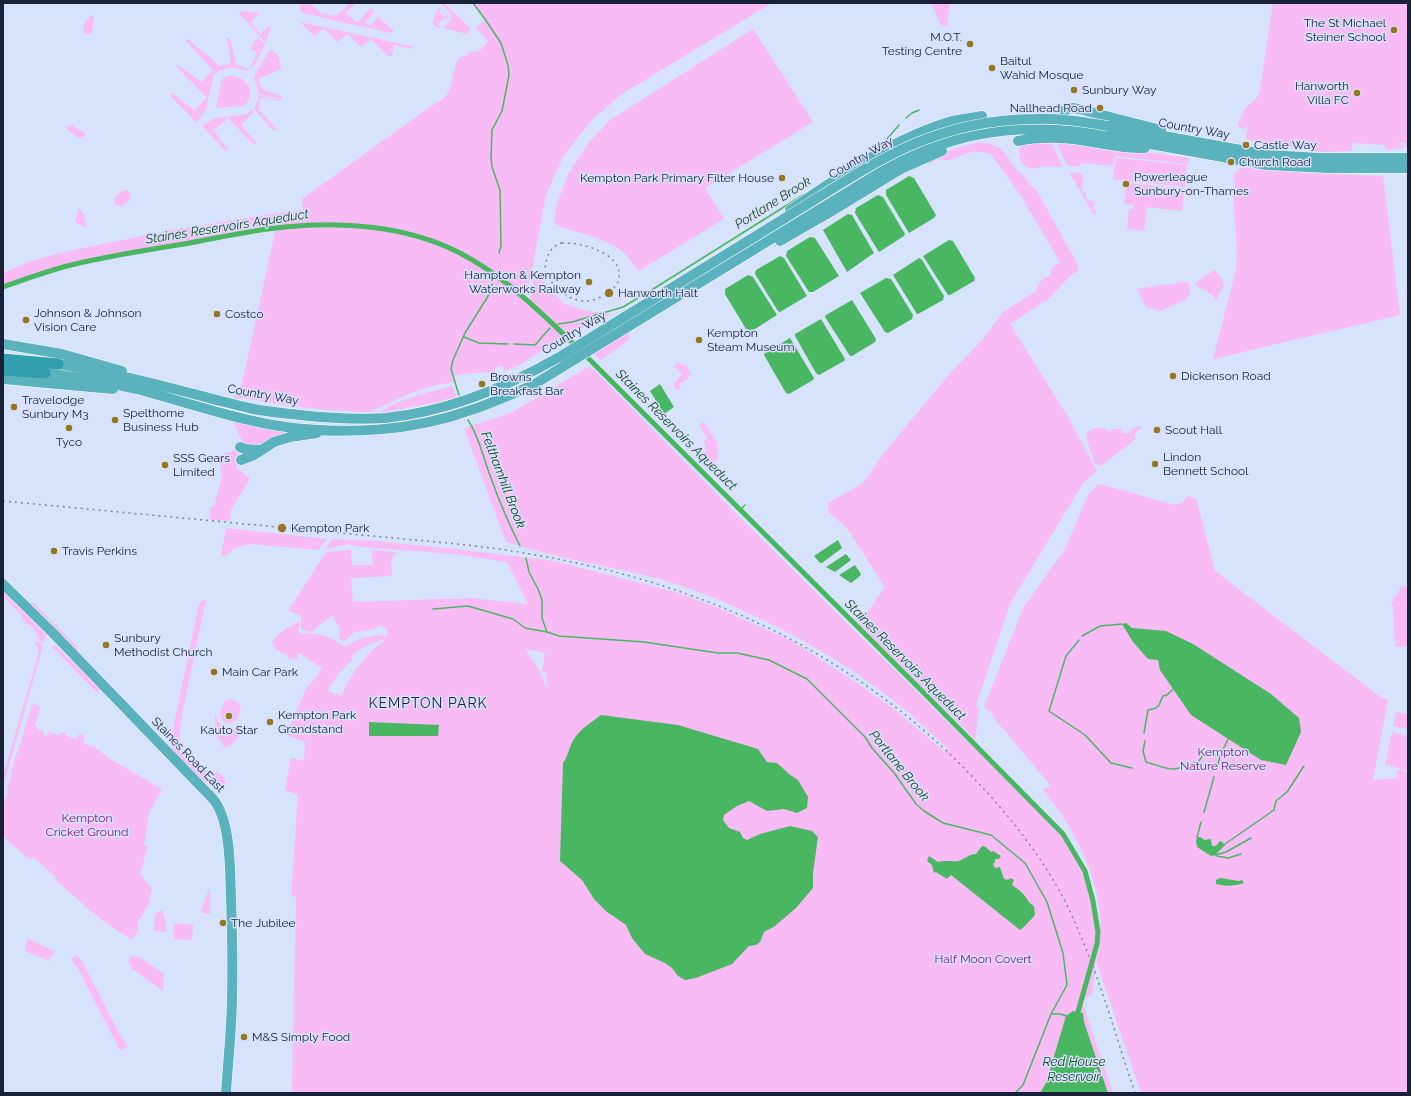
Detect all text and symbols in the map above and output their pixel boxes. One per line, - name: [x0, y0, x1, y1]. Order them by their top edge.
- place label: The St Michael Steiner School: [1304, 16, 1386, 44]
- marker: The St Michael Steiner School: [1389, 25, 1399, 35]
- place label: M.O.T. Testing Centre: [882, 30, 962, 58]
- marker: M.O.T. Testing Centre: [965, 39, 975, 49]
- place label: Baitul Wahid Mosque: [1000, 54, 1084, 82]
- marker: Baitul Wahid Mosque: [987, 63, 997, 73]
- place label: Hanworth Villa FC: [1295, 79, 1349, 107]
- place label: Sunbury Way: [1082, 83, 1156, 97]
- marker: Sunbury Way: [1069, 85, 1079, 95]
- marker: Hanworth Villa FC: [1352, 88, 1362, 98]
- place label: Nallhead Road: [1010, 101, 1092, 115]
- marker: Nallhead Road: [1095, 103, 1105, 113]
- street label: Country Way: [1157, 116, 1231, 142]
- street label: Country Way: [826, 134, 896, 182]
- place label: Castle Way: [1254, 138, 1317, 152]
- marker: Castle Way: [1241, 140, 1251, 150]
- place label: Church Road: [1239, 155, 1311, 169]
- marker: Church Road: [1226, 157, 1236, 167]
- place label: Powerleague Sunbury-on-Thames: [1134, 170, 1249, 198]
- place label: Kempton Park Primary Filter House: [580, 171, 774, 185]
- water label: Portlane Brook: [732, 173, 814, 233]
- marker: Kempton Park Primary Filter House: [777, 173, 787, 183]
- marker: Powerleague Sunbury-on-Thames: [1121, 179, 1131, 189]
- water label: Staines Reservoirs Aqueduct: [144, 206, 310, 248]
- place label: Hampton & Kempton Waterworks Railway: [464, 268, 581, 296]
- marker: Hampton & Kempton Waterworks Railway: [584, 277, 594, 287]
- place label: Hanworth Halt: [618, 286, 698, 300]
- marker: Hanworth Halt: [603, 287, 615, 299]
- place label: Johnson & Johnson Vision Care: [34, 306, 142, 334]
- place label: Costco: [225, 307, 264, 321]
- street label: Country Way: [539, 308, 609, 358]
- marker: Costco: [212, 309, 222, 319]
- marker: Johnson & Johnson Vision Care: [21, 315, 31, 325]
- place label: Kempton Steam Museum: [707, 326, 794, 354]
- marker: Kempton Steam Museum: [694, 335, 704, 345]
- water label: Staines Reservoirs Aqueduct: [612, 366, 740, 494]
- place label: Dickenson Road: [1181, 369, 1271, 383]
- place label: Browns Breakfast Bar: [490, 370, 564, 398]
- marker: Dickenson Road: [1168, 371, 1178, 381]
- marker: Browns Breakfast Bar: [477, 379, 487, 389]
- street label: Country Way: [226, 382, 300, 408]
- place label: Travelodge Sunbury M3: [22, 393, 89, 421]
- marker: Travelodge Sunbury M3: [9, 402, 19, 412]
- place label: Spelthorne Business Hub: [123, 406, 199, 434]
- marker: Spelthorne Business Hub: [110, 415, 120, 425]
- marker: Tyco: [64, 423, 74, 433]
- place label: Scout Hall: [1165, 423, 1222, 437]
- marker: Scout Hall: [1152, 425, 1162, 435]
- water label: Felthamhill Brook: [477, 429, 529, 531]
- place label: Tyco: [56, 435, 82, 449]
- place label: Lindon Bennett School: [1163, 450, 1249, 478]
- place label: SSS Gears Limited: [173, 451, 230, 479]
- marker: Lindon Bennett School: [1150, 459, 1160, 469]
- marker: SSS Gears Limited: [160, 460, 170, 470]
- place label: Kempton Park: [291, 521, 369, 535]
- marker: Kempton Park: [276, 522, 288, 534]
- place label: Travis Perkins: [62, 544, 137, 558]
- marker: Travis Perkins: [49, 546, 59, 556]
- water label: Staines Reservoirs Aqueduct: [841, 596, 969, 724]
- place label: Sunbury Methodist Church: [114, 631, 212, 659]
- marker: Sunbury Methodist Church: [101, 640, 111, 650]
- place label: Main Car Park: [222, 665, 298, 679]
- marker: Main Car Park: [209, 667, 219, 677]
- district label: KEMPTON PARK: [368, 696, 488, 712]
- place label: Kempton Park Grandstand: [278, 708, 356, 736]
- marker: Kauto Star: [224, 711, 234, 721]
- street label: Staines Road East: [149, 714, 227, 796]
- marker: Kempton Park Grandstand: [265, 717, 275, 727]
- place label: Kauto Star: [200, 723, 258, 737]
- water label: Portlane Brook: [866, 727, 932, 805]
- park label: Kempton Nature Reserve: [1180, 745, 1266, 773]
- park label: Kempton Cricket Ground: [45, 811, 129, 839]
- place label: The Jubilee: [231, 916, 296, 930]
- marker: The Jubilee: [218, 918, 228, 928]
- park label: Half Moon Covert: [935, 952, 1031, 966]
- place label: M&S Simply Food: [252, 1030, 350, 1044]
- marker: M&S Simply Food: [239, 1032, 249, 1042]
- water label: Red House Reservoir: [1043, 1054, 1105, 1085]

